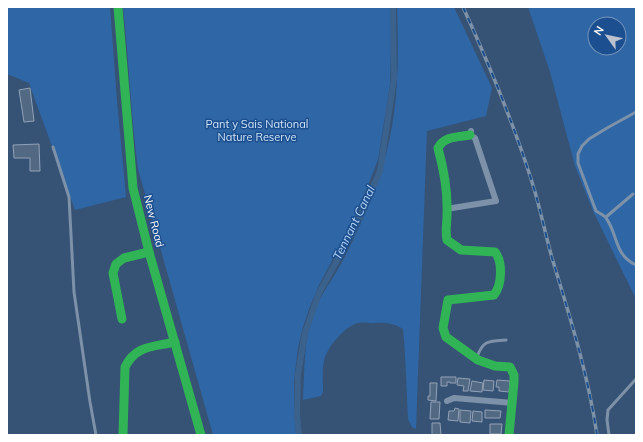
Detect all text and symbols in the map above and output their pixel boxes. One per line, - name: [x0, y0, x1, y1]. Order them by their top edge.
- north arrow: [587, 16, 627, 56]
- text: N: [590, 23, 607, 38]
- park label: Pant y Sais National Nature Reserve: [205, 117, 309, 144]
- water label: Tennant Canal: [329, 183, 378, 262]
- street label: New Road: [141, 193, 167, 249]

